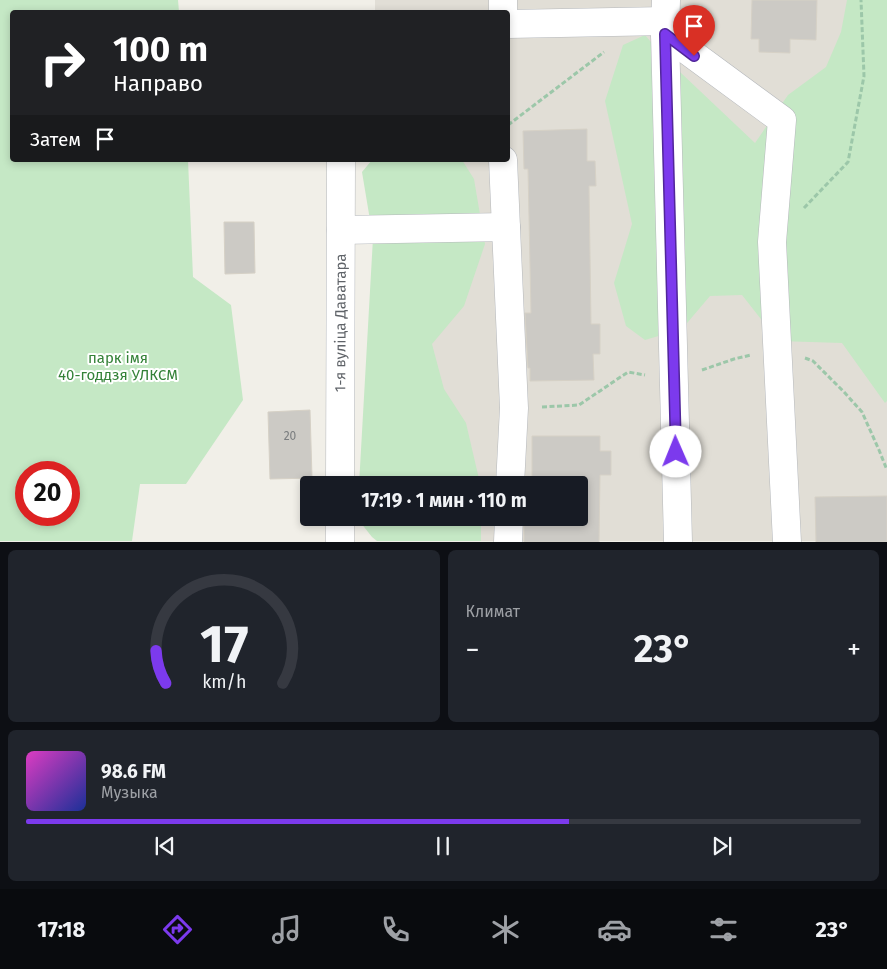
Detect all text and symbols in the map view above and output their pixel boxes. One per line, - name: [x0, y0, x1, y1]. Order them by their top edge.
- pin: [673, 5, 715, 56]
- icon: arrive: [680, 12, 708, 40]
- text: 100 m: [113, 28, 208, 70]
- icon: right: [30, 30, 95, 95]
- text: Направо: [113, 70, 203, 97]
- icon: arrive: [91, 125, 119, 153]
- text: Затем: [30, 128, 81, 151]
- street label: 1-я вуліца Даватара: [331, 254, 350, 392]
- park label: парк імя 40-годдзя УЛКСМ: [58, 349, 178, 384]
- position arrow: [649, 425, 701, 477]
- house number: 20: [284, 429, 297, 443]
- speed limit sign: 20: [15, 461, 80, 526]
- text: 17:19 · 1 мин · 110 m: [361, 489, 527, 512]
- text: Климат: [466, 602, 520, 621]
- text: 17: [200, 613, 248, 676]
- text: 23°: [634, 626, 693, 672]
- text: −: [466, 633, 480, 666]
- text: +: [847, 633, 861, 666]
- text: km/h: [202, 671, 246, 693]
- text: 98.6 FM: [101, 760, 166, 783]
- text: Музыка: [101, 783, 158, 802]
- icon: previous: [151, 832, 179, 860]
- icon: pause: [429, 832, 457, 860]
- icon: next: [708, 832, 736, 860]
- icon: directions: [160, 912, 195, 947]
- icon: music: [269, 912, 304, 947]
- icon: phone: [378, 912, 413, 947]
- icon: climate: [488, 912, 523, 947]
- icon: car: [597, 912, 632, 947]
- icon: filters: [706, 912, 741, 947]
- text: 17:18: [37, 916, 85, 943]
- text: 23°: [816, 916, 850, 943]

